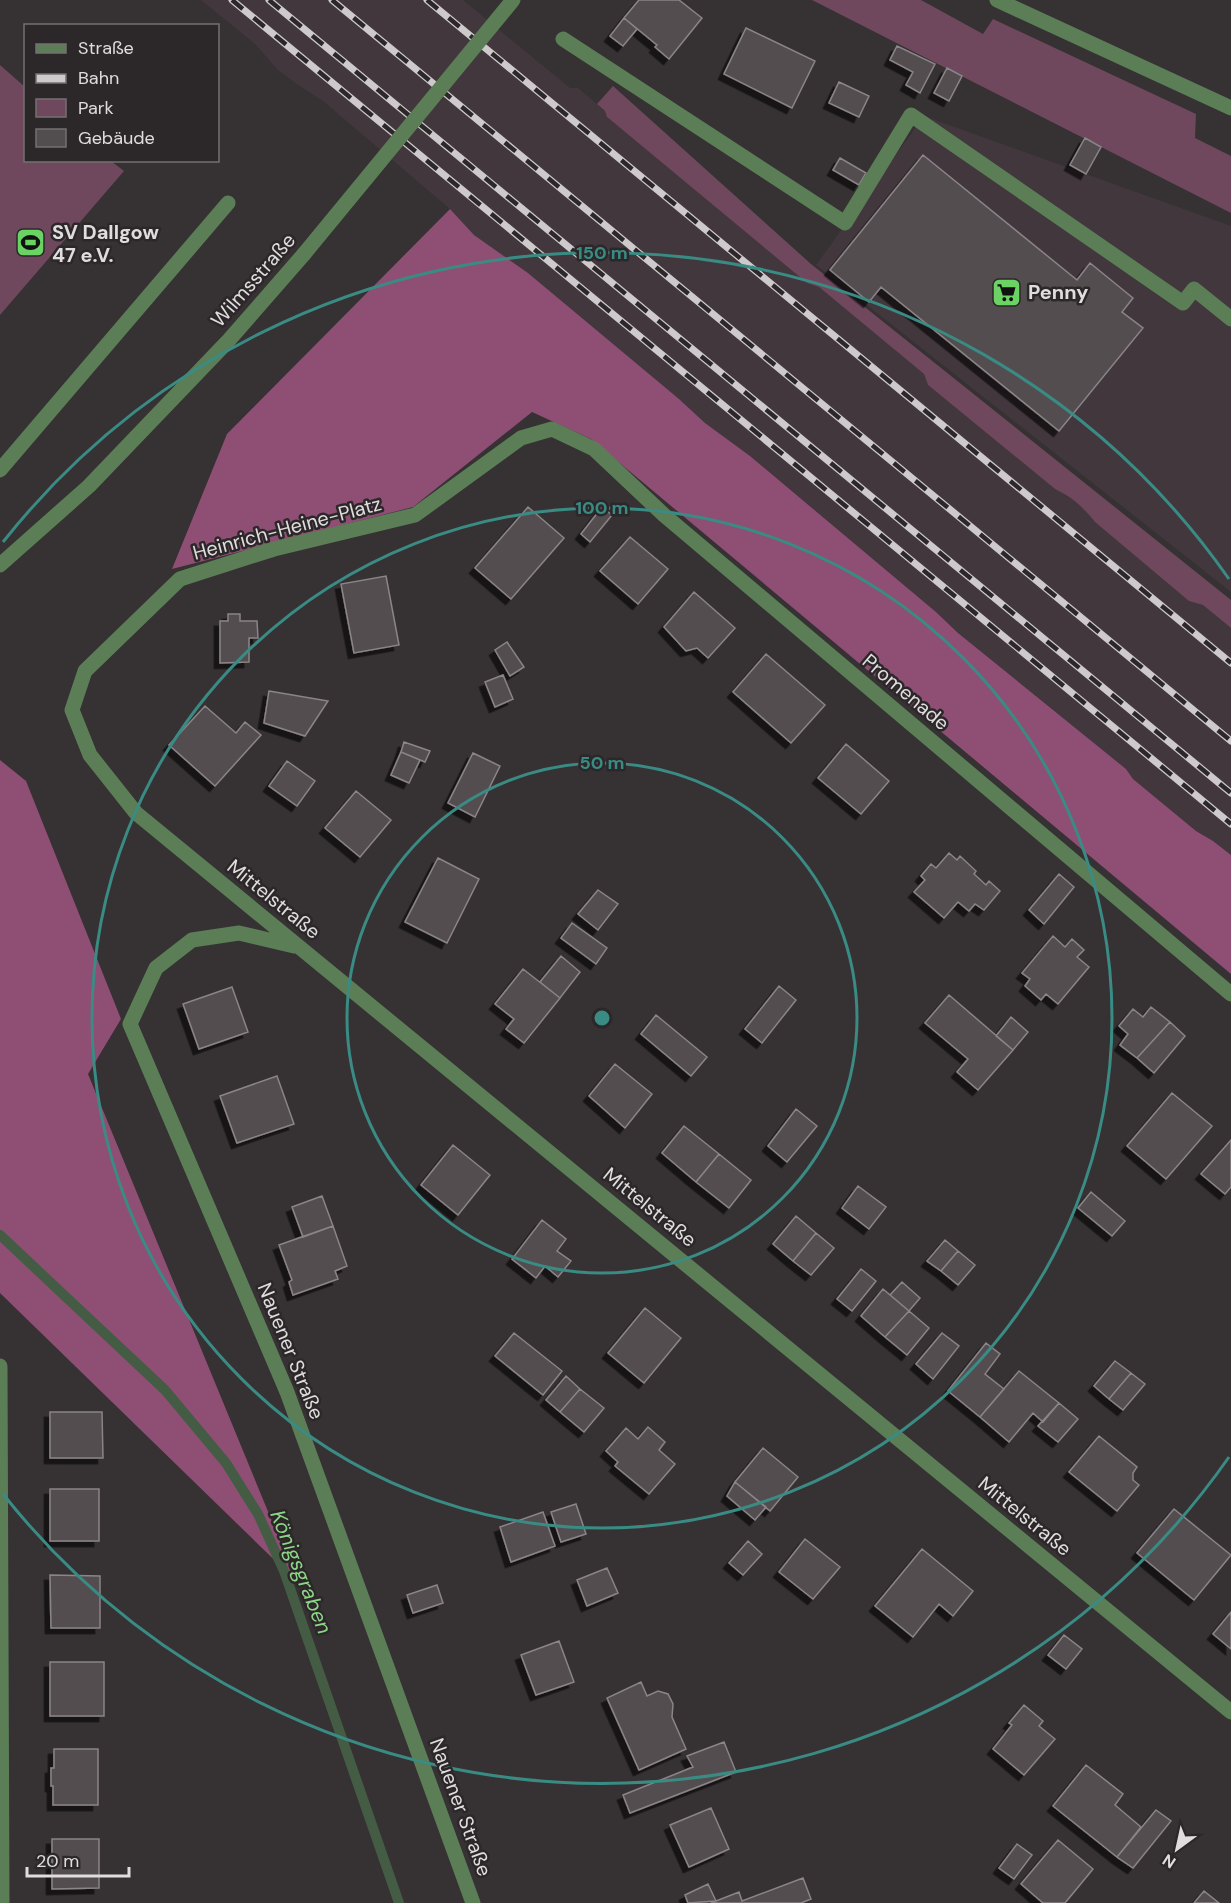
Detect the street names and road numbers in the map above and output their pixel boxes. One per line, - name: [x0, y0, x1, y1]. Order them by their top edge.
- street label: Wilmsstraße: [205, 228, 301, 332]
- street label: Heinrich-Heine-Platz: [190, 490, 384, 566]
- street label: Promenade: [857, 648, 955, 736]
- street label: Mittelstraße: [222, 853, 326, 945]
- street label: Mittelstraße: [598, 1161, 702, 1253]
- street label: Nauener Straße: [252, 1279, 330, 1423]
- street label: Mittelstraße: [973, 1470, 1077, 1562]
- street label: Nauener Straße: [424, 1734, 498, 1880]

